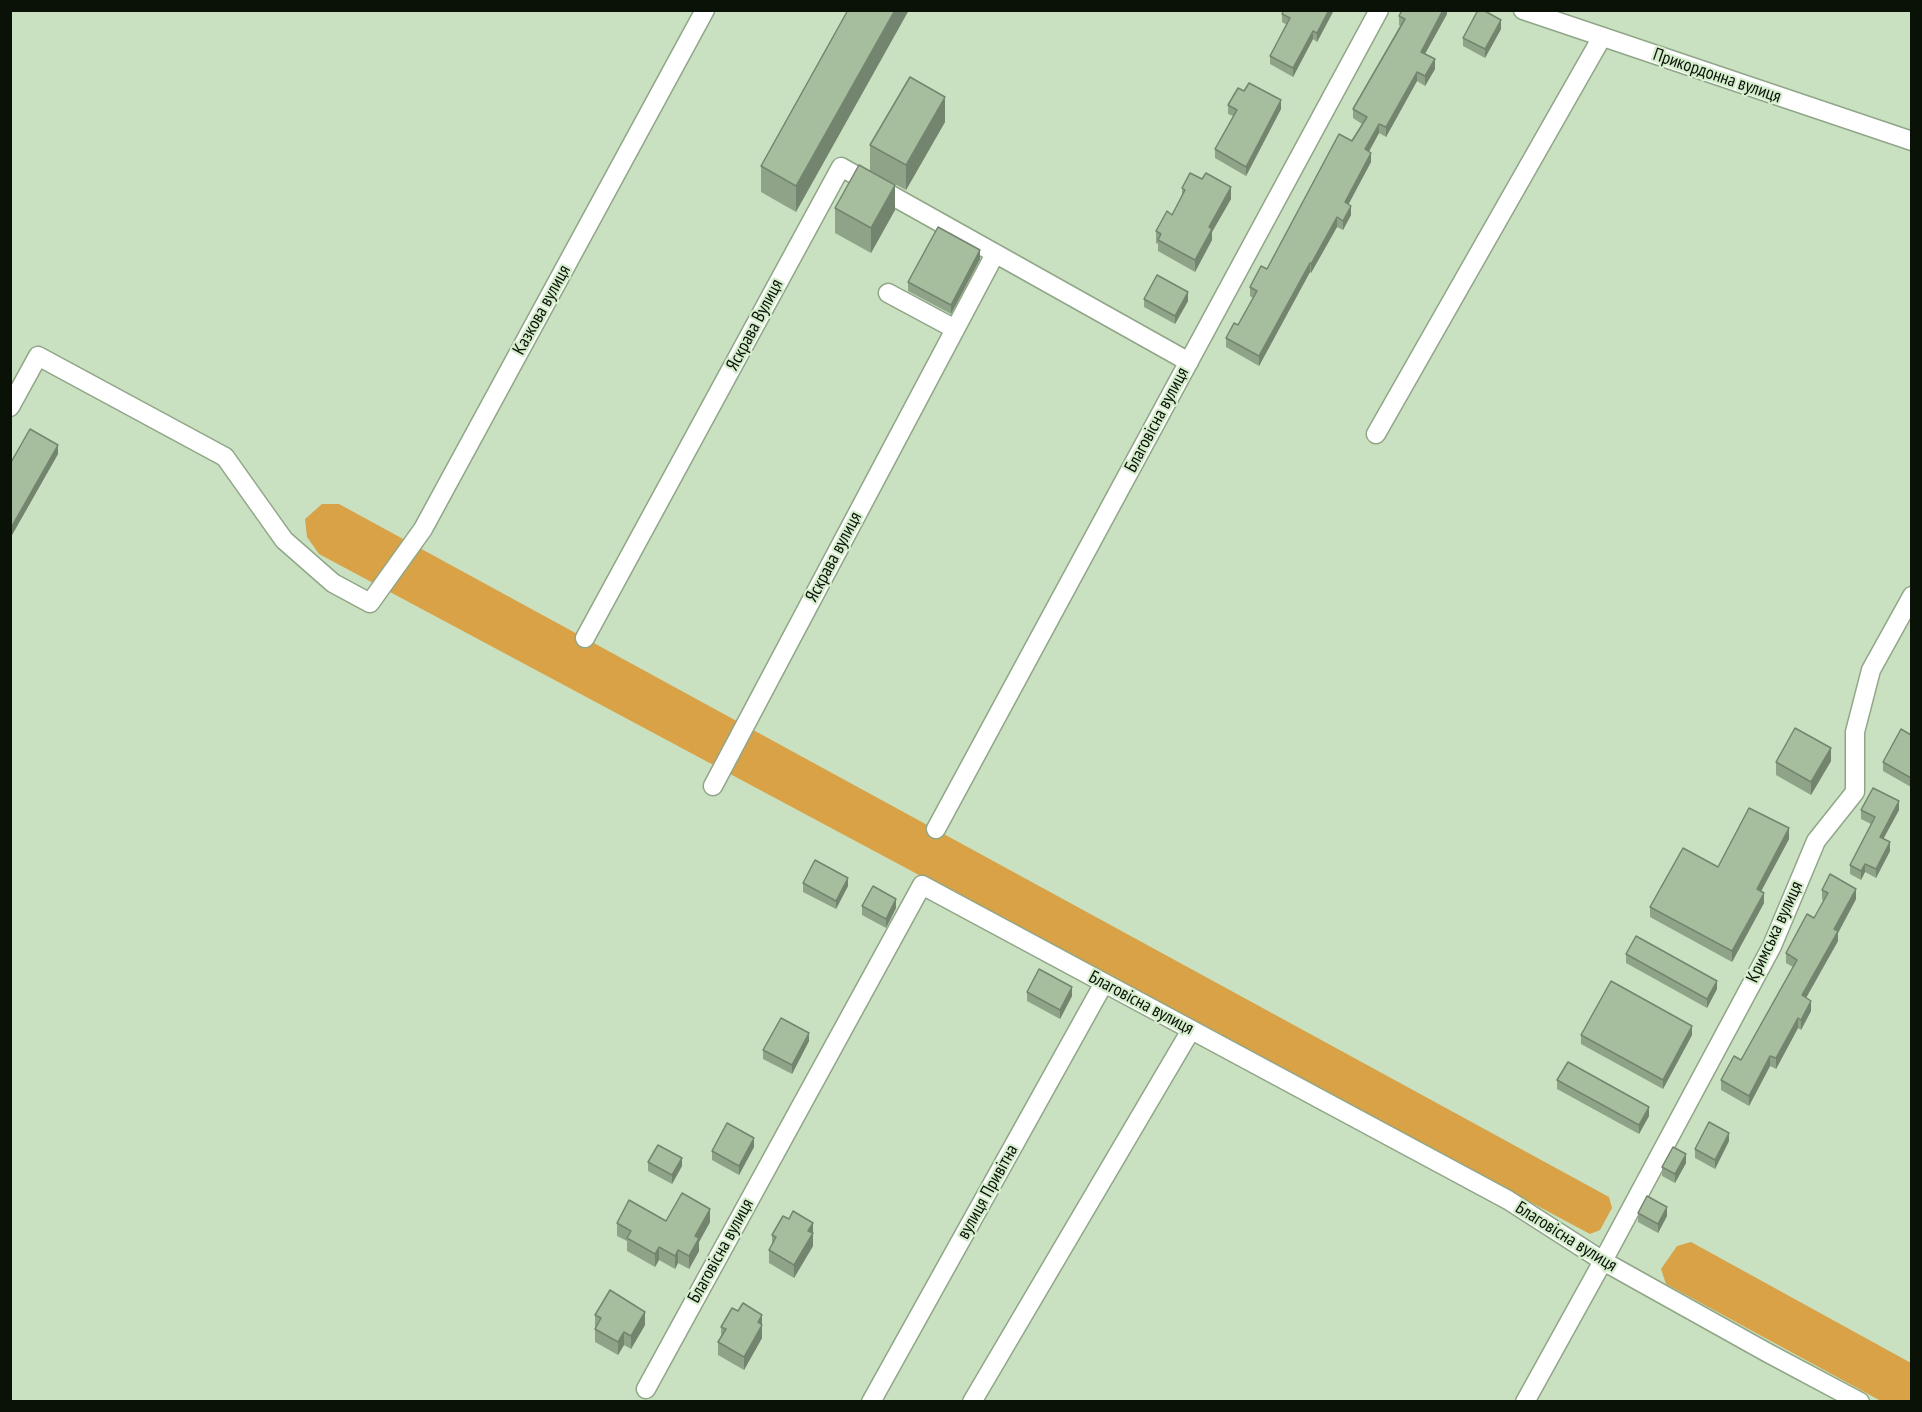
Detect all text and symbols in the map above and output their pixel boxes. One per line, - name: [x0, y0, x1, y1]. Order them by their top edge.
- street label: Прикордонна вулиця: [1650, 44, 1784, 108]
- street label: Казкова вулиця: [509, 261, 575, 359]
- street label: Яскрава Вулиця: [722, 276, 788, 374]
- street label: Благовісна вулиця: [1120, 364, 1194, 476]
- street label: Яскрава вулиця: [801, 508, 867, 606]
- street label: Кримська вулиця: [1742, 878, 1808, 986]
- street label: Благовісна вулиця: [1085, 966, 1197, 1040]
- street label: вулиця Привітна: [953, 1141, 1023, 1243]
- street label: Благовісна вулиця: [683, 1195, 759, 1307]
- street label: Благовісна вулиця: [1511, 1197, 1621, 1277]

